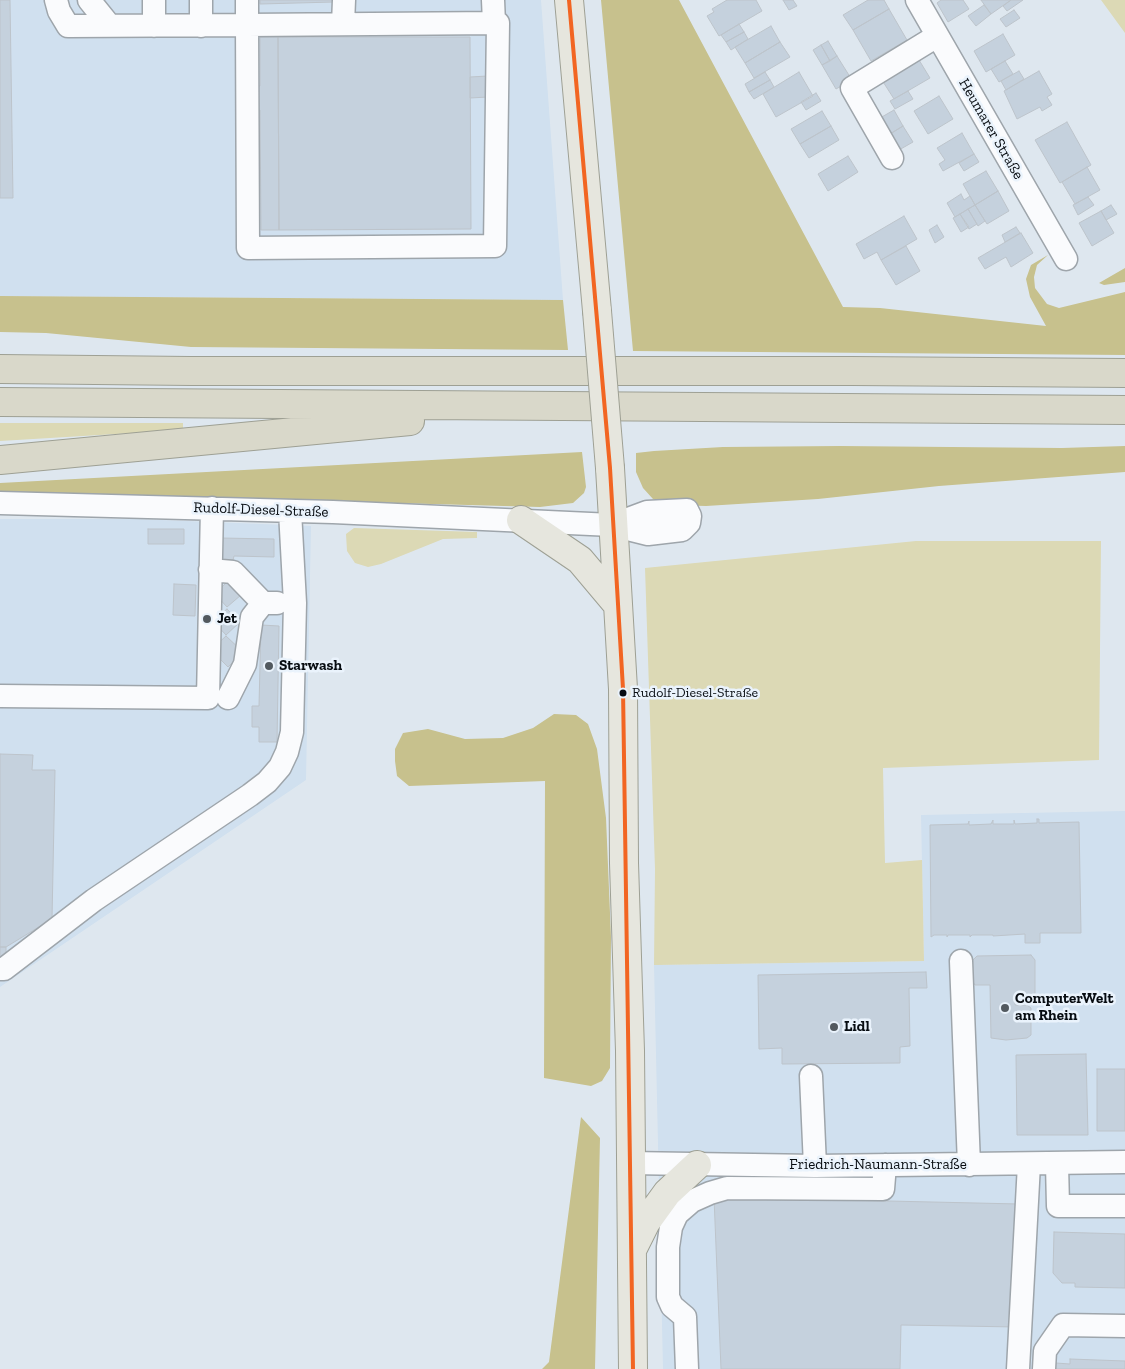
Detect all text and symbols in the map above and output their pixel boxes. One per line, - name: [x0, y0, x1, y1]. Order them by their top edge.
- street label: Heumarer Straße: [955, 75, 1027, 183]
- street label: Rudolf-Diesel-Straße: [193, 499, 329, 521]
- place label: Jet: [217, 610, 237, 628]
- marker: Jet: [201, 613, 213, 625]
- place label: Starwash: [279, 657, 342, 675]
- marker: Starwash: [263, 660, 275, 672]
- place label: Rudolf-Diesel-Straße: [632, 685, 758, 701]
- marker: Rudolf-Diesel-Straße: [618, 688, 628, 698]
- place label: ComputerWelt am Rhein: [1015, 990, 1114, 1025]
- marker: ComputerWelt am Rhein: [999, 1002, 1011, 1014]
- place label: Lidl: [844, 1018, 870, 1036]
- marker: Lidl: [828, 1021, 840, 1033]
- street label: Friedrich-Naumann-Straße: [789, 1156, 967, 1174]

